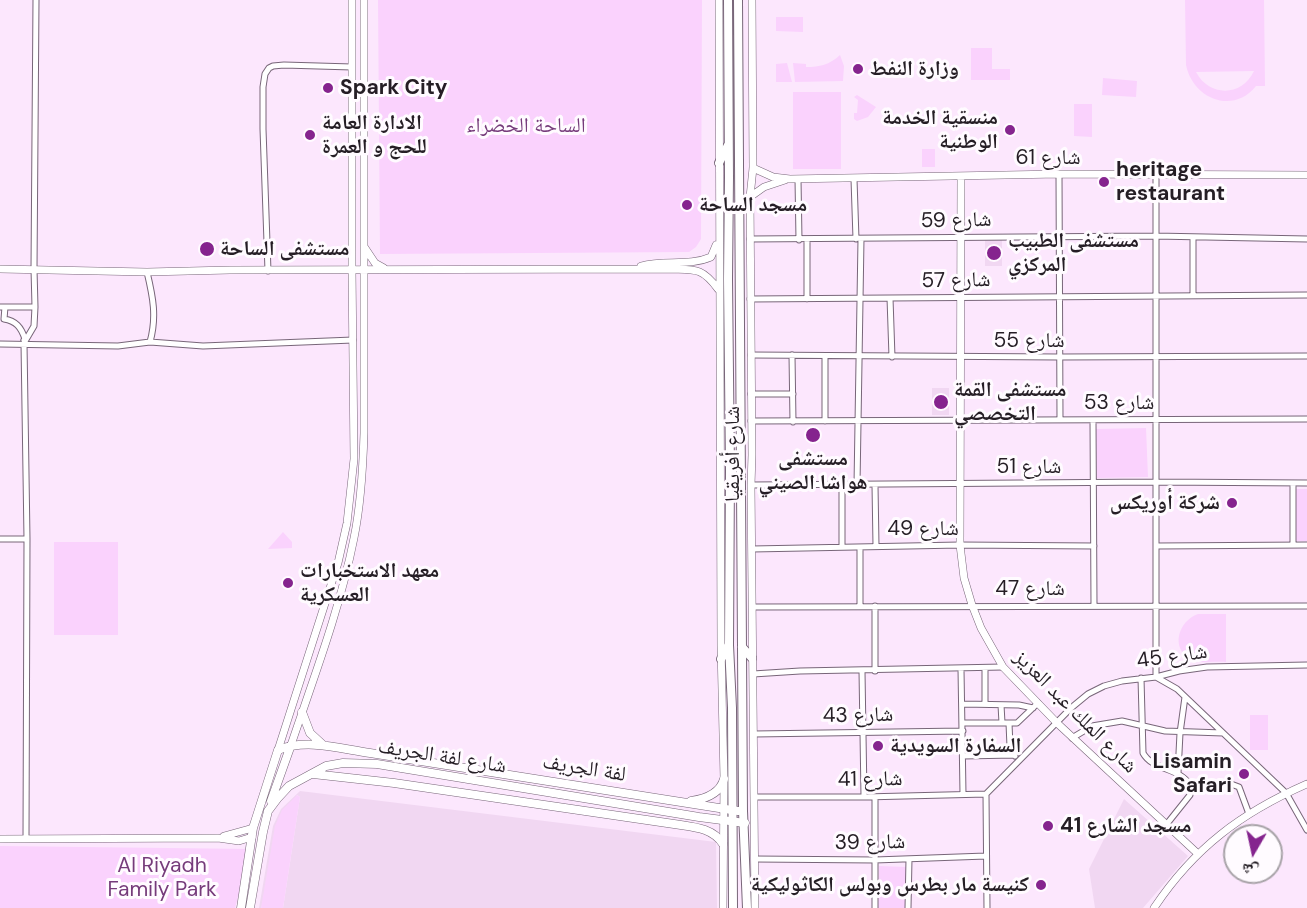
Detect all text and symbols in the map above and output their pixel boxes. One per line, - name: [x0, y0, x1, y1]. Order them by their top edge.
- place label: وزارة النفط: [870, 56, 959, 82]
- marker: وزارة النفط: [851, 62, 865, 76]
- place label: Spark City: [340, 75, 447, 101]
- marker: Spark City: [321, 81, 335, 95]
- place label: منسقية الخدمة الوطنية: [882, 105, 998, 155]
- place label: الادارة العامة للحج و العمرة: [322, 110, 427, 160]
- park label: الساحة الخضراء: [466, 113, 586, 139]
- marker: منسقية الخدمة الوطنية: [1003, 123, 1017, 137]
- marker: الادارة العامة للحج و العمرة: [303, 128, 317, 142]
- street label: شارع 61: [1015, 145, 1081, 171]
- place label: heritage restaurant: [1116, 157, 1225, 207]
- marker: heritage restaurant: [1097, 175, 1111, 189]
- place label: مسجد الساحة: [699, 192, 807, 218]
- marker: مسجد الساحة: [680, 198, 694, 212]
- street label: شارع 59: [920, 208, 992, 234]
- place label: مستشفى الطبيب المركزي: [1008, 228, 1139, 278]
- place label: مستشفى الساحة: [220, 236, 349, 262]
- marker: مستشفى الساحة: [198, 240, 216, 258]
- marker: مستشفى الطبيب المركزي: [985, 244, 1003, 262]
- street label: شارع 57: [921, 268, 991, 294]
- street label: شارع 55: [993, 328, 1065, 354]
- place label: مستشفى القمة التخصصي: [954, 377, 1066, 427]
- street label: شارع 53: [1084, 390, 1154, 416]
- marker: مستشفى القمة التخصصي: [932, 393, 950, 411]
- street label: شارع أفريقيا: [720, 406, 746, 502]
- marker: مستشفى هواشا الصيني: [804, 426, 822, 444]
- place label: مستشفى هواشا الصيني: [758, 446, 868, 496]
- street label: شارع 51: [997, 454, 1061, 480]
- place label: شركة أوريكس: [1110, 490, 1220, 516]
- marker: شركة أوريكس: [1225, 496, 1239, 510]
- street label: شارع 49: [887, 516, 959, 542]
- place label: معهد الاستخبارات العسكرية: [300, 558, 439, 608]
- marker: معهد الاستخبارات العسكرية: [281, 576, 295, 590]
- street label: شارع 47: [995, 576, 1065, 602]
- street label: شارع 45: [1135, 640, 1209, 674]
- street label: شارع الملك عبد العزيز: [1008, 645, 1142, 779]
- street label: شارع 43: [822, 703, 894, 729]
- place label: السفارة السويدية: [890, 733, 1021, 759]
- street label: شارع لفة الجريف: [376, 734, 508, 780]
- marker: السفارة السويدية: [871, 739, 885, 753]
- place label: Lisamin Safari: [1153, 749, 1232, 799]
- street label: لفة الجريف: [541, 750, 627, 788]
- street label: شارع 41: [837, 767, 903, 793]
- marker: Lisamin Safari: [1237, 767, 1251, 781]
- place label: مسجد الشارع 41: [1060, 813, 1192, 839]
- marker: مسجد الشارع 41: [1041, 819, 1055, 833]
- north arrow: [1223, 824, 1283, 884]
- street label: شارع 39: [835, 830, 905, 856]
- park label: Al Riyadh Family Park: [107, 853, 217, 903]
- text: ش: [1240, 859, 1260, 882]
- place label: كنيسة مار بطرس وبولس الكاثوليكية: [751, 872, 1029, 898]
- marker: كنيسة مار بطرس وبولس الكاثوليكية: [1034, 878, 1048, 892]

